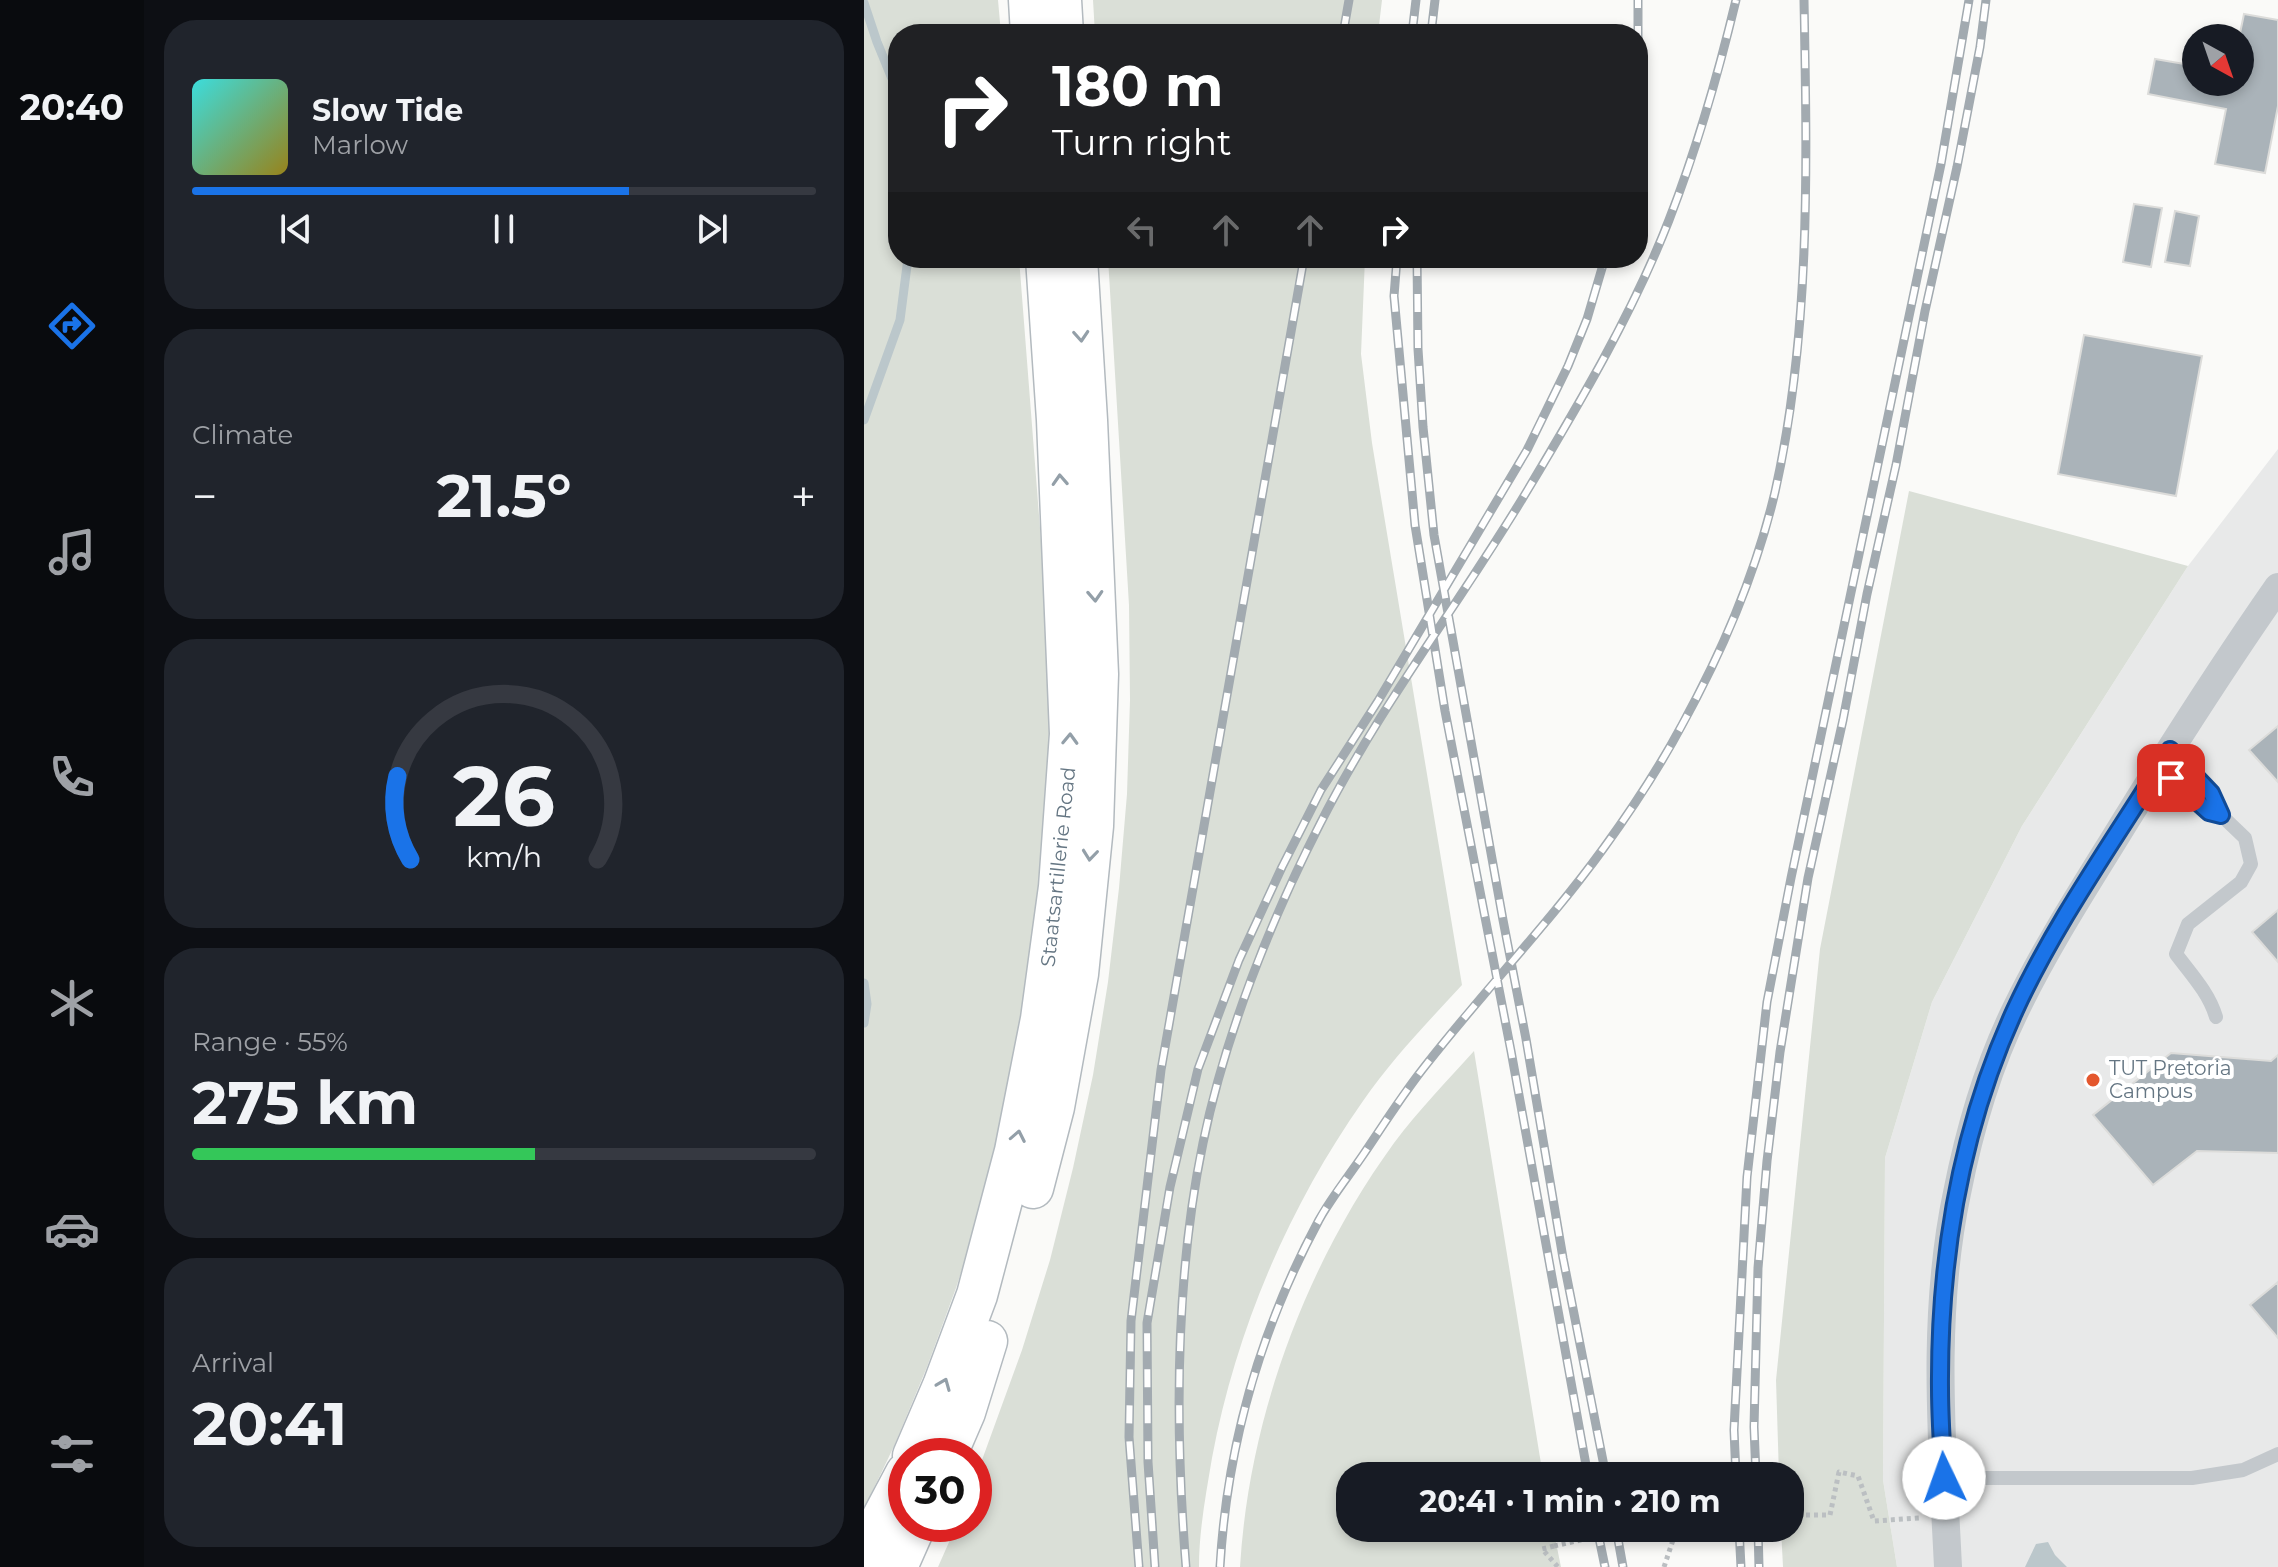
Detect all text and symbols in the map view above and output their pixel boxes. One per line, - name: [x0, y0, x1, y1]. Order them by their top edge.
- north arrow: [2182, 24, 2254, 96]
- map controls: [2182, 24, 2254, 96]
- text: 180 m: [1052, 52, 1224, 120]
- icon: right: [920, 56, 1024, 160]
- text: 20:40: [20, 85, 124, 129]
- text: Slow Tide: [312, 92, 463, 129]
- text: Turn right: [1052, 120, 1232, 164]
- text: Marlow: [312, 129, 408, 161]
- icon: previous: [274, 207, 318, 251]
- icon: pause: [482, 207, 526, 251]
- icon: next: [690, 207, 734, 251]
- icon: left: [1120, 208, 1164, 252]
- icon: ahead: [1204, 208, 1248, 252]
- icon: ahead: [1288, 208, 1332, 252]
- icon: right: [1372, 208, 1416, 252]
- icon: directions: [44, 298, 100, 354]
- one-way arrow: [1073, 330, 1090, 343]
- text: Climate: [192, 419, 293, 451]
- text: 21.5°: [436, 459, 572, 532]
- text: −: [192, 469, 217, 523]
- text: +: [791, 469, 816, 523]
- one-way arrow: [1052, 473, 1069, 486]
- icon: music: [44, 524, 100, 580]
- one-way arrow: [1086, 590, 1103, 602]
- one-way arrow: [1061, 732, 1078, 745]
- text: 26: [453, 744, 555, 846]
- pin: [2137, 744, 2205, 812]
- icon: phone: [44, 749, 100, 805]
- icon: arrive: [2149, 756, 2193, 800]
- street label: Staatsartillerie Road: [1036, 766, 1080, 968]
- text: km/h: [466, 839, 542, 874]
- one-way arrow: [1082, 849, 1099, 862]
- icon: climate: [44, 975, 100, 1031]
- text: Range · 55%: [192, 1026, 348, 1058]
- place label: TUT Pretoria Campus: [2109, 1056, 2232, 1103]
- text: 275 km: [192, 1066, 418, 1139]
- marker: TUT Pretoria Campus: [2084, 1071, 2102, 1089]
- one-way arrow: [1009, 1129, 1026, 1143]
- icon: car: [44, 1201, 100, 1257]
- text: Arrival: [192, 1347, 274, 1379]
- one-way arrow: [934, 1378, 950, 1392]
- text: 20:41: [192, 1387, 347, 1460]
- icon: filters: [44, 1426, 100, 1482]
- position arrow: [1902, 1436, 1986, 1520]
- speed limit sign: 30: [888, 1438, 992, 1542]
- text: 20:41 · 1 min · 210 m: [1420, 1483, 1720, 1520]

